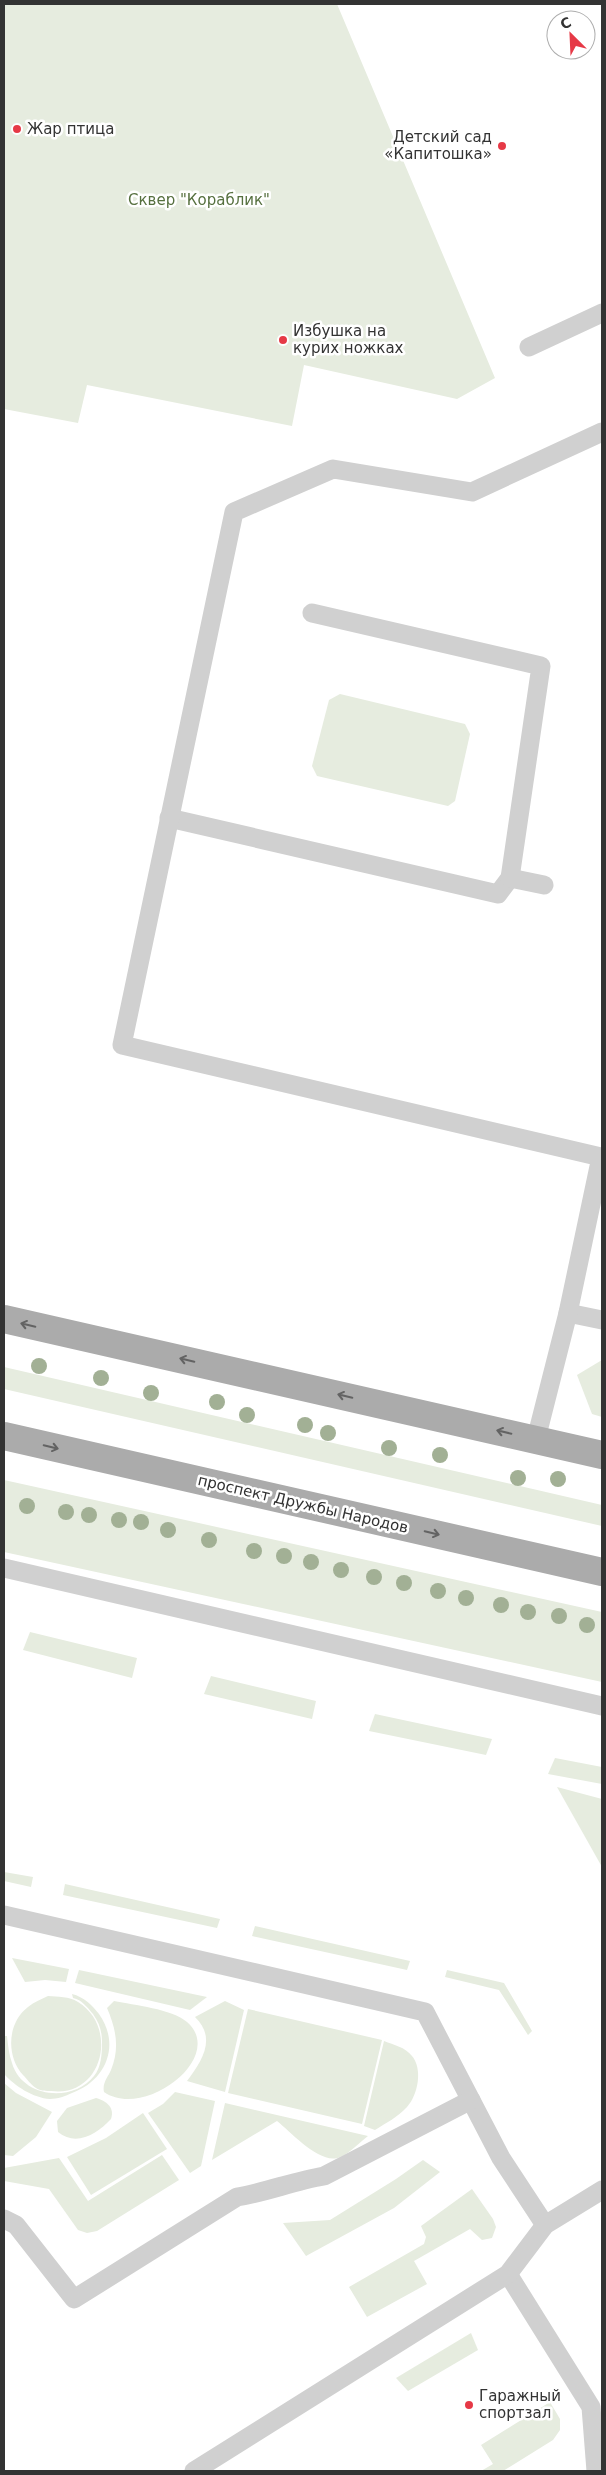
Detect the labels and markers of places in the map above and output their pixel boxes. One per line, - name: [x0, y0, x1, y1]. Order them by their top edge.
- place label: Жар птица: [27, 120, 114, 138]
- marker: Жар птица: [11, 123, 23, 135]
- place label: Детский сад «Капитошка»: [384, 128, 492, 163]
- marker: Детский сад «Капитошка»: [496, 140, 508, 152]
- place label: Избушка на курих ножках: [293, 322, 404, 357]
- marker: Избушка на курих ножках: [277, 334, 289, 346]
- place label: Гаражный спортзал: [479, 2387, 561, 2422]
- marker: Гаражный спортзал: [463, 2399, 475, 2411]

